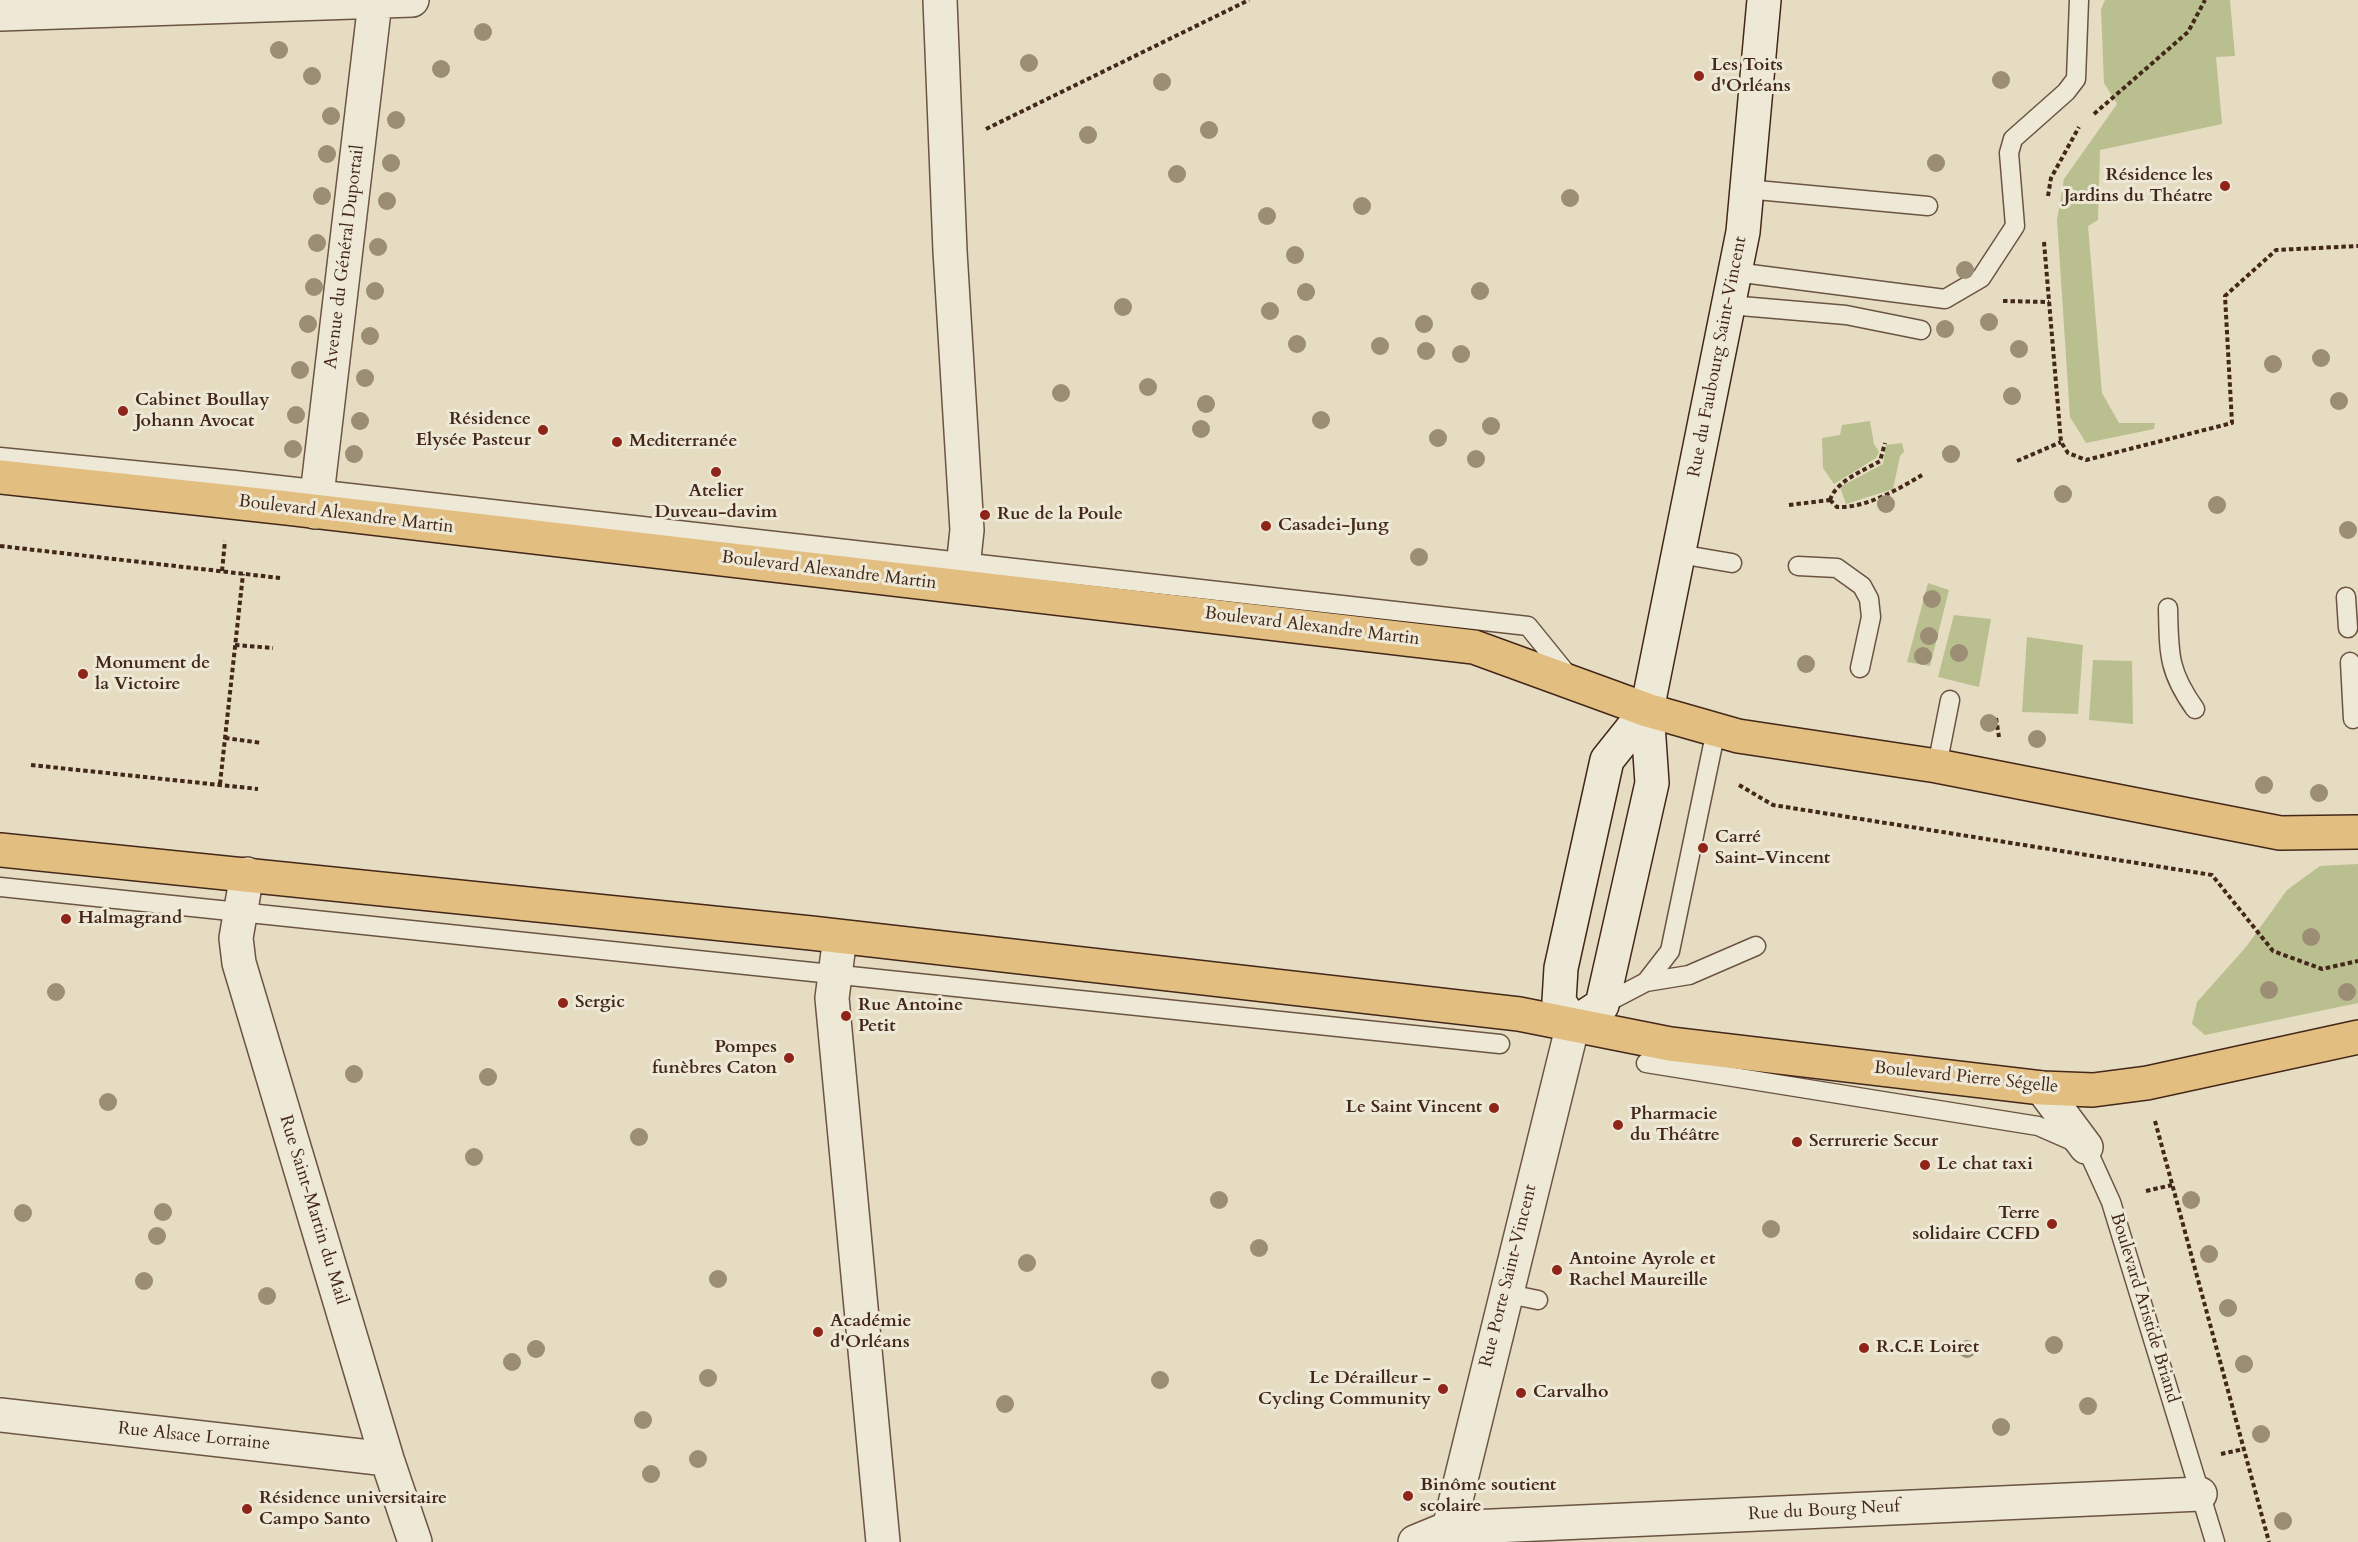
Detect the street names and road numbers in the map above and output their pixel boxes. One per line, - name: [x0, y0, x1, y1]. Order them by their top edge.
- street label: Avenue du Général Duportail: [321, 144, 369, 370]
- street label: Rue du Faubourg Saint-Vincent: [1684, 235, 1752, 479]
- street label: Boulevard Alexandre Martin: [237, 491, 455, 539]
- street label: Boulevard Alexandre Martin: [720, 547, 938, 595]
- street label: Boulevard Alexandre Martin: [1203, 603, 1421, 651]
- street label: Boulevard Pierre Ségelle: [1873, 1058, 2059, 1098]
- street label: Rue Saint-Martin du Mail: [274, 1113, 352, 1307]
- street label: Rue Porte Saint-Vincent: [1476, 1182, 1542, 1370]
- street label: Boulevard Aristide Briand: [2105, 1210, 2183, 1406]
- street label: Rue Alsace Lorraine: [117, 1418, 271, 1456]
- street label: Rue du Bourg Neuf: [1748, 1496, 1900, 1526]

